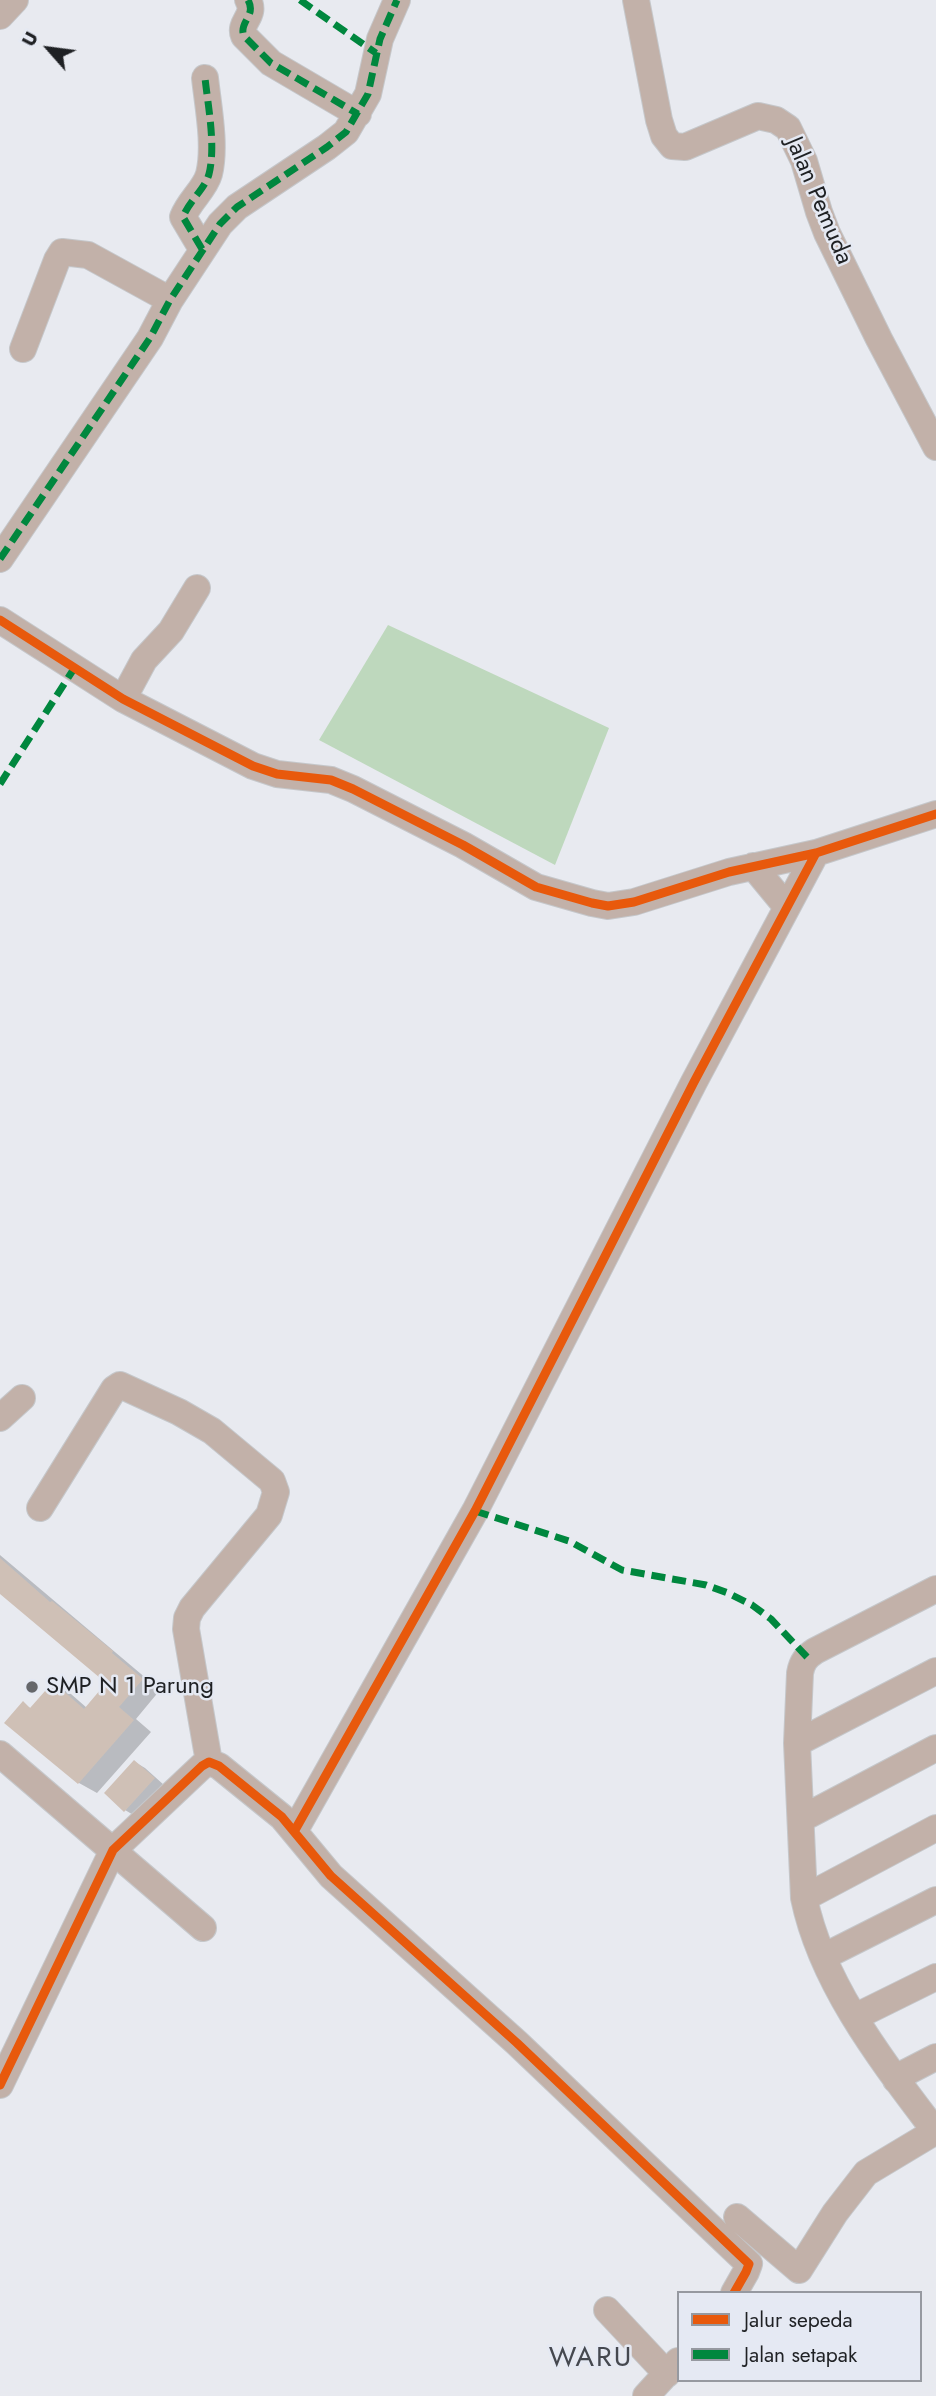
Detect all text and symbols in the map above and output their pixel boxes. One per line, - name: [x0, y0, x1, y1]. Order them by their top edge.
- north arrow: [14, 14, 84, 84]
- text: U: [15, 27, 45, 51]
- street label: Jalan Pemuda: [778, 133, 858, 269]
- place label: SMP N 1 Parung: [46, 1673, 214, 1701]
- marker: SMP N 1 Parung: [24, 1679, 40, 1695]
- legend: [677, 2291, 922, 2382]
- text: Jalur sepeda: [744, 2305, 853, 2335]
- text: Jalan setapak: [744, 2340, 857, 2370]
- district label: WARU: [549, 2342, 633, 2376]

